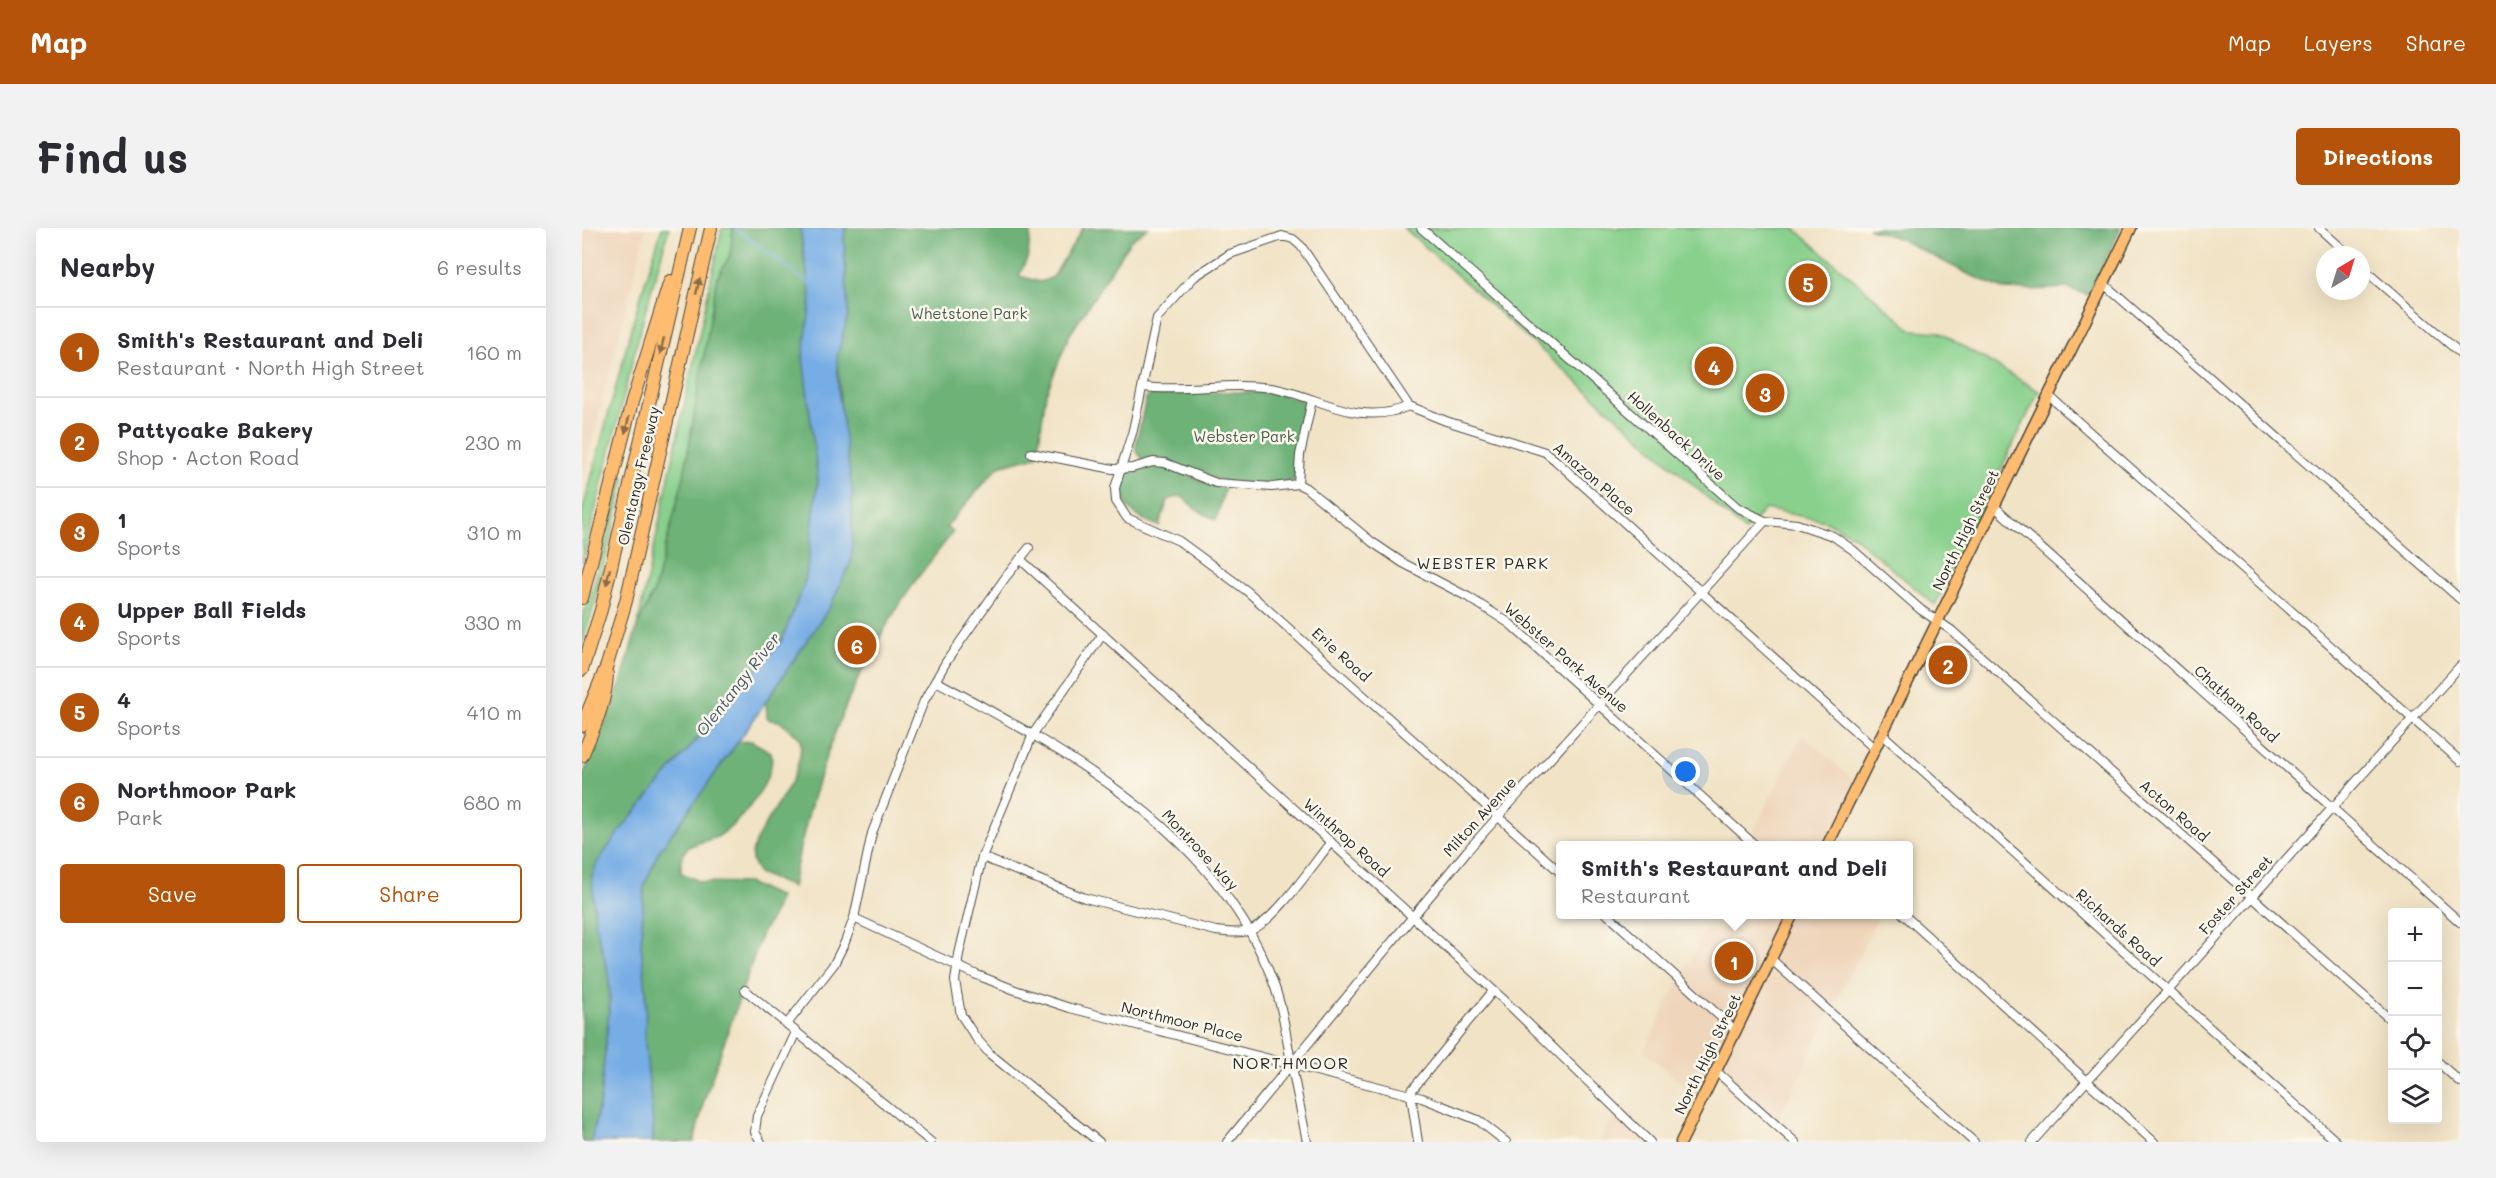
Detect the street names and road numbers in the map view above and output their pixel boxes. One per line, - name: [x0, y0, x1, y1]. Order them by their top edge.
- street label: Hollenback Drive: [1624, 386, 1730, 484]
- street label: Olentangy Freeway: [612, 404, 664, 547]
- street label: Amazon Place: [1549, 437, 1640, 519]
- street label: North High Street: [1927, 466, 2003, 593]
- street label: Webster Park Avenue: [1500, 598, 1633, 717]
- street label: Erie Road: [1308, 623, 1375, 686]
- street label: Chatham Road: [2190, 660, 2283, 747]
- street label: Milton Avenue: [1438, 772, 1520, 860]
- street label: Acton Road: [2136, 775, 2213, 846]
- street label: Winthrop Road: [1299, 793, 1394, 881]
- street label: Montrose Way: [1158, 805, 1244, 894]
- street label: Foster Street: [2194, 850, 2276, 938]
- street label: Richards Road: [2072, 884, 2165, 971]
- street label: North High Street: [1669, 990, 1745, 1117]
- street label: Northmoor Place: [1119, 996, 1245, 1046]

